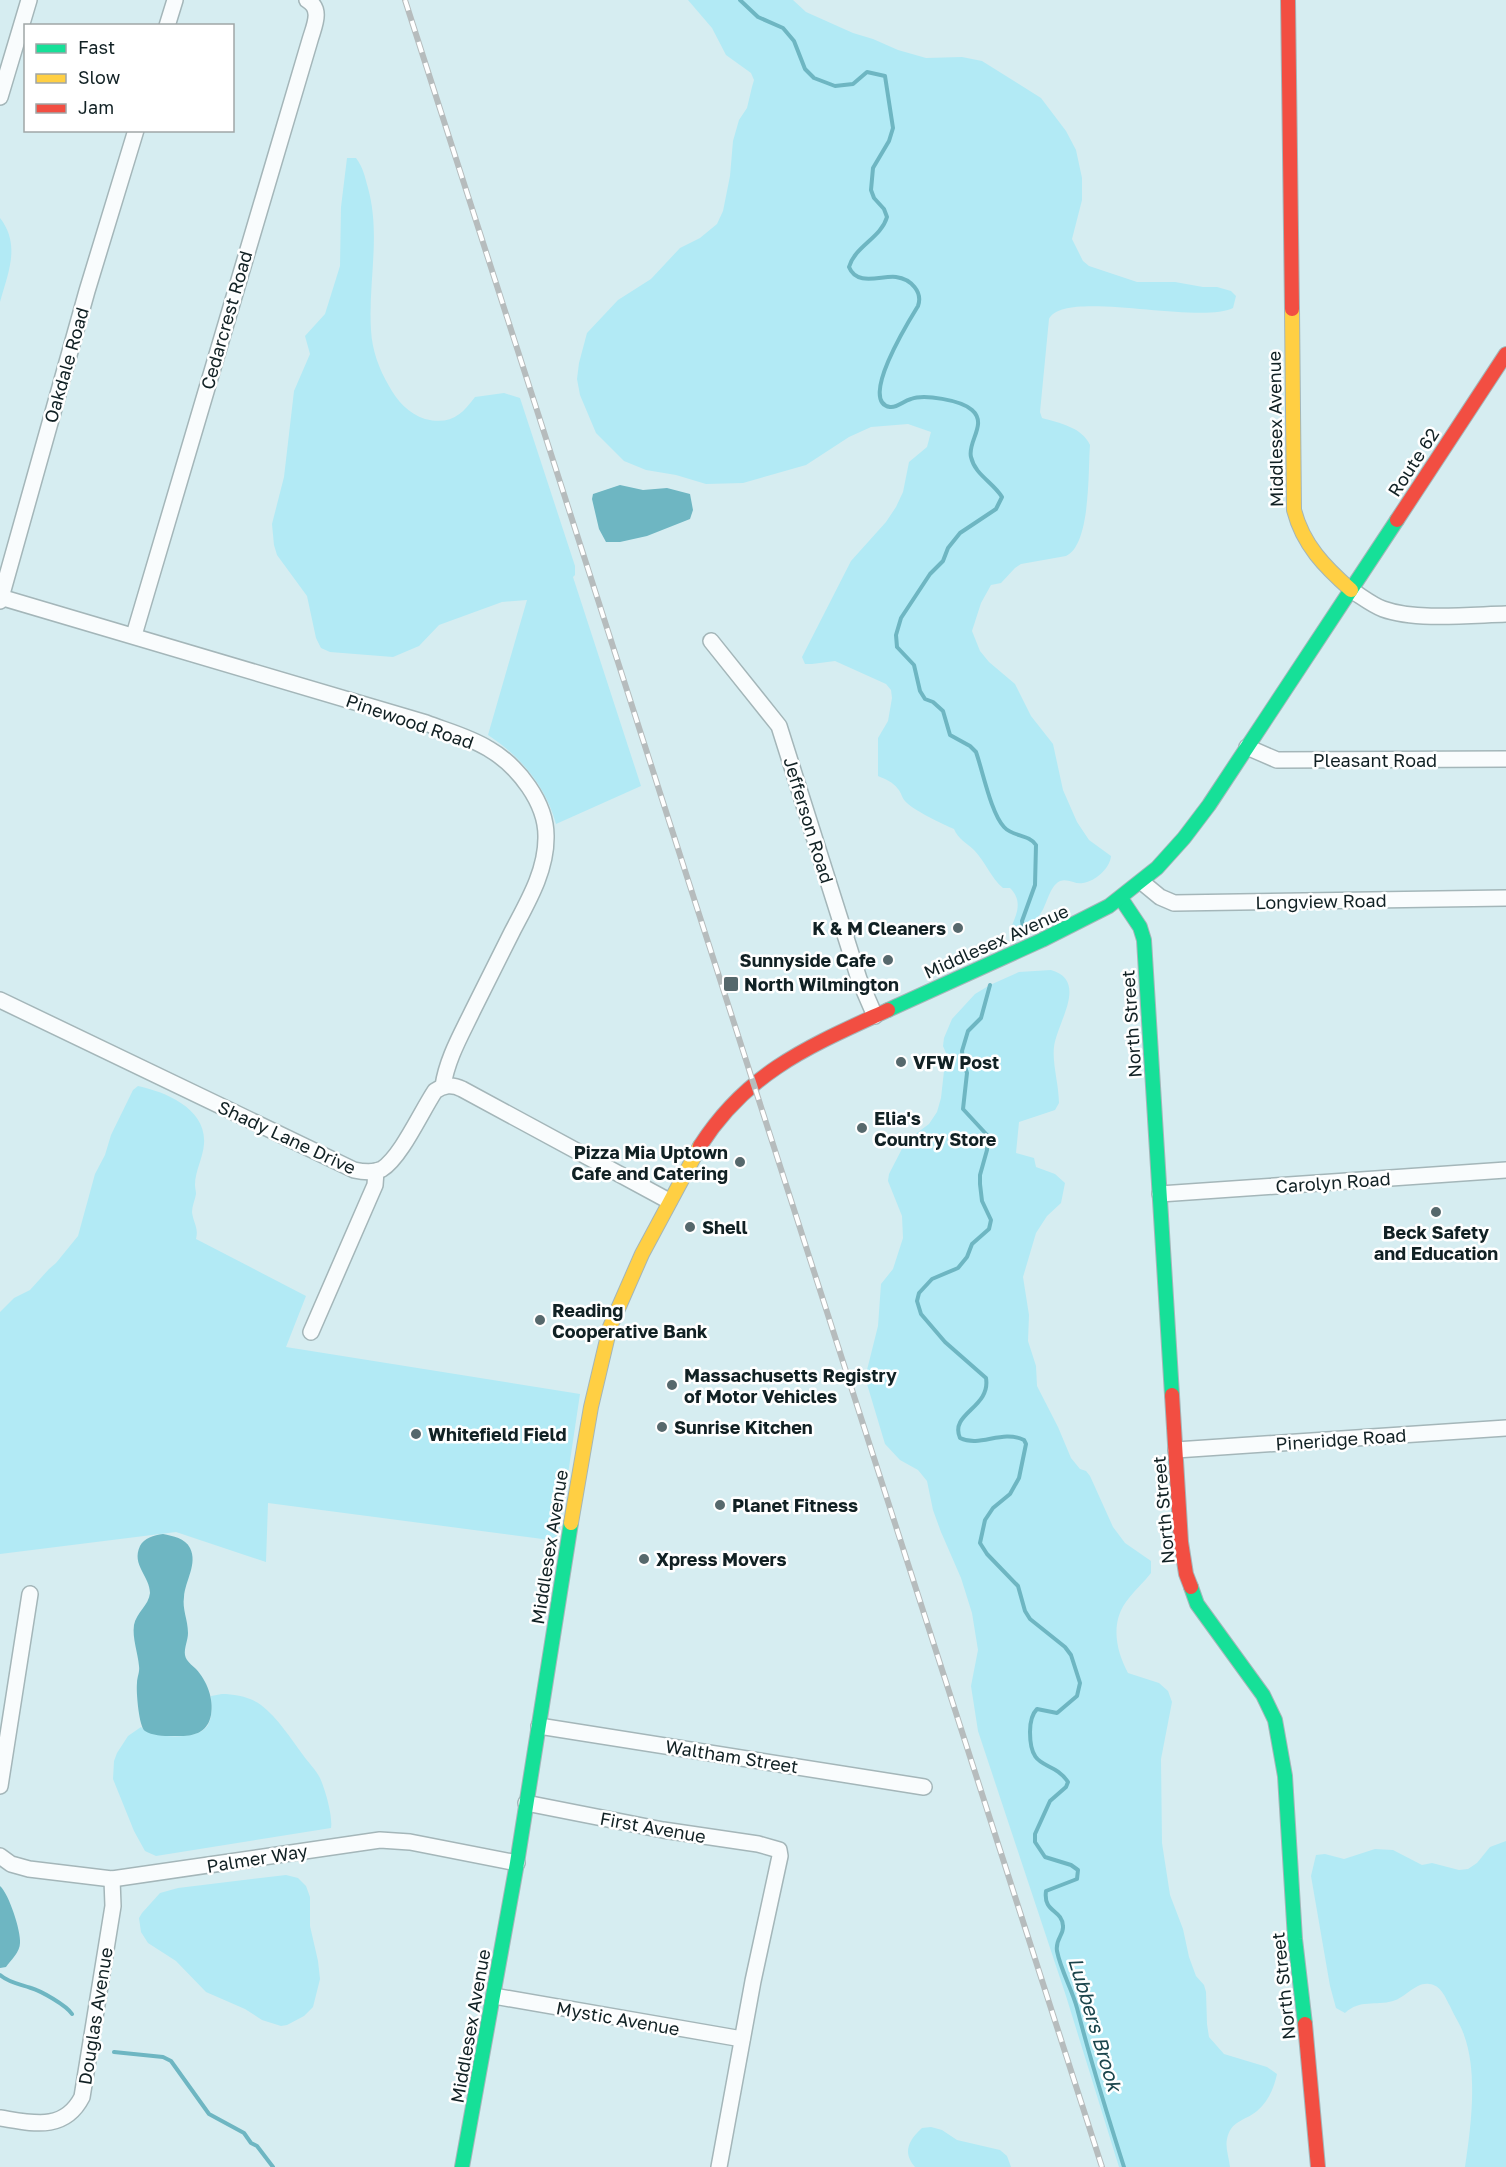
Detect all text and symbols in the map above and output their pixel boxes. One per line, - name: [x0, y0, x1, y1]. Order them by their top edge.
- legend: [24, 24, 234, 132]
- text: Fast: [78, 36, 115, 58]
- text: Slow: [78, 66, 121, 88]
- text: Jam: [78, 96, 114, 118]
- street label: Cedarcrest Road: [196, 248, 256, 392]
- street label: Oakdale Road: [39, 305, 93, 425]
- street label: Middlesex Avenue: [1263, 351, 1287, 507]
- street label: Route 62: [1383, 424, 1443, 500]
- street label: Pinewood Road: [343, 689, 477, 753]
- street label: Pleasant Road: [1313, 749, 1437, 771]
- street label: Jefferson Road: [779, 754, 839, 886]
- street label: Longview Road: [1255, 889, 1387, 913]
- street label: Middlesex Avenue: [920, 899, 1072, 983]
- place label: K & M Cleaners: [812, 917, 946, 939]
- marker: K & M Cleaners: [951, 921, 965, 935]
- place label: Sunnyside Cafe: [740, 949, 876, 971]
- marker: Sunnyside Cafe: [881, 953, 895, 967]
- street label: North Street: [1116, 969, 1146, 1079]
- place label: North Wilmington: [744, 973, 899, 995]
- marker: North Wilmington: [722, 975, 740, 993]
- place label: VFW Post: [913, 1051, 999, 1073]
- marker: VFW Post: [894, 1055, 908, 1069]
- street label: Shady Lane Drive: [215, 1095, 359, 1179]
- place label: Elia's Country Store: [874, 1107, 997, 1150]
- marker: Elia's Country Store: [855, 1121, 869, 1135]
- place label: Pizza Mia Uptown Cafe and Catering: [571, 1141, 728, 1184]
- marker: Pizza Mia Uptown Cafe and Catering: [733, 1155, 747, 1169]
- street label: Carolyn Road: [1275, 1167, 1391, 1197]
- marker: Beck Safety and Education: [1429, 1205, 1443, 1219]
- place label: Shell: [702, 1216, 748, 1238]
- marker: Shell: [683, 1220, 697, 1234]
- place label: Beck Safety and Education: [1374, 1221, 1498, 1264]
- place label: Reading Cooperative Bank: [552, 1299, 708, 1342]
- marker: Reading Cooperative Bank: [533, 1313, 547, 1327]
- place label: Massachusetts Registry of Motor Vehicles: [684, 1364, 897, 1407]
- marker: Massachusetts Registry of Motor Vehicles: [665, 1378, 679, 1392]
- place label: Sunrise Kitchen: [674, 1416, 813, 1438]
- marker: Sunrise Kitchen: [655, 1420, 669, 1434]
- place label: Whitefield Field: [428, 1423, 566, 1445]
- street label: Pineridge Road: [1275, 1423, 1407, 1455]
- marker: Whitefield Field: [409, 1427, 423, 1441]
- street label: North Street: [1147, 1455, 1179, 1565]
- street label: Middlesex Avenue: [526, 1468, 572, 1626]
- place label: Planet Fitness: [732, 1494, 858, 1516]
- marker: Planet Fitness: [713, 1498, 727, 1512]
- place label: Xpress Movers: [656, 1548, 787, 1570]
- marker: Xpress Movers: [637, 1552, 651, 1566]
- street label: Waltham Street: [664, 1735, 800, 1777]
- street label: First Avenue: [598, 1807, 708, 1847]
- street label: Palmer Way: [205, 1839, 309, 1877]
- street label: North Street: [1266, 1931, 1300, 2041]
- street label: Douglas Avenue: [73, 1946, 117, 2086]
- street label: Middlesex Avenue: [446, 1947, 494, 2105]
- water label: Lubbers Brook: [1064, 1954, 1129, 2097]
- street label: Mystic Avenue: [555, 1996, 681, 2040]

